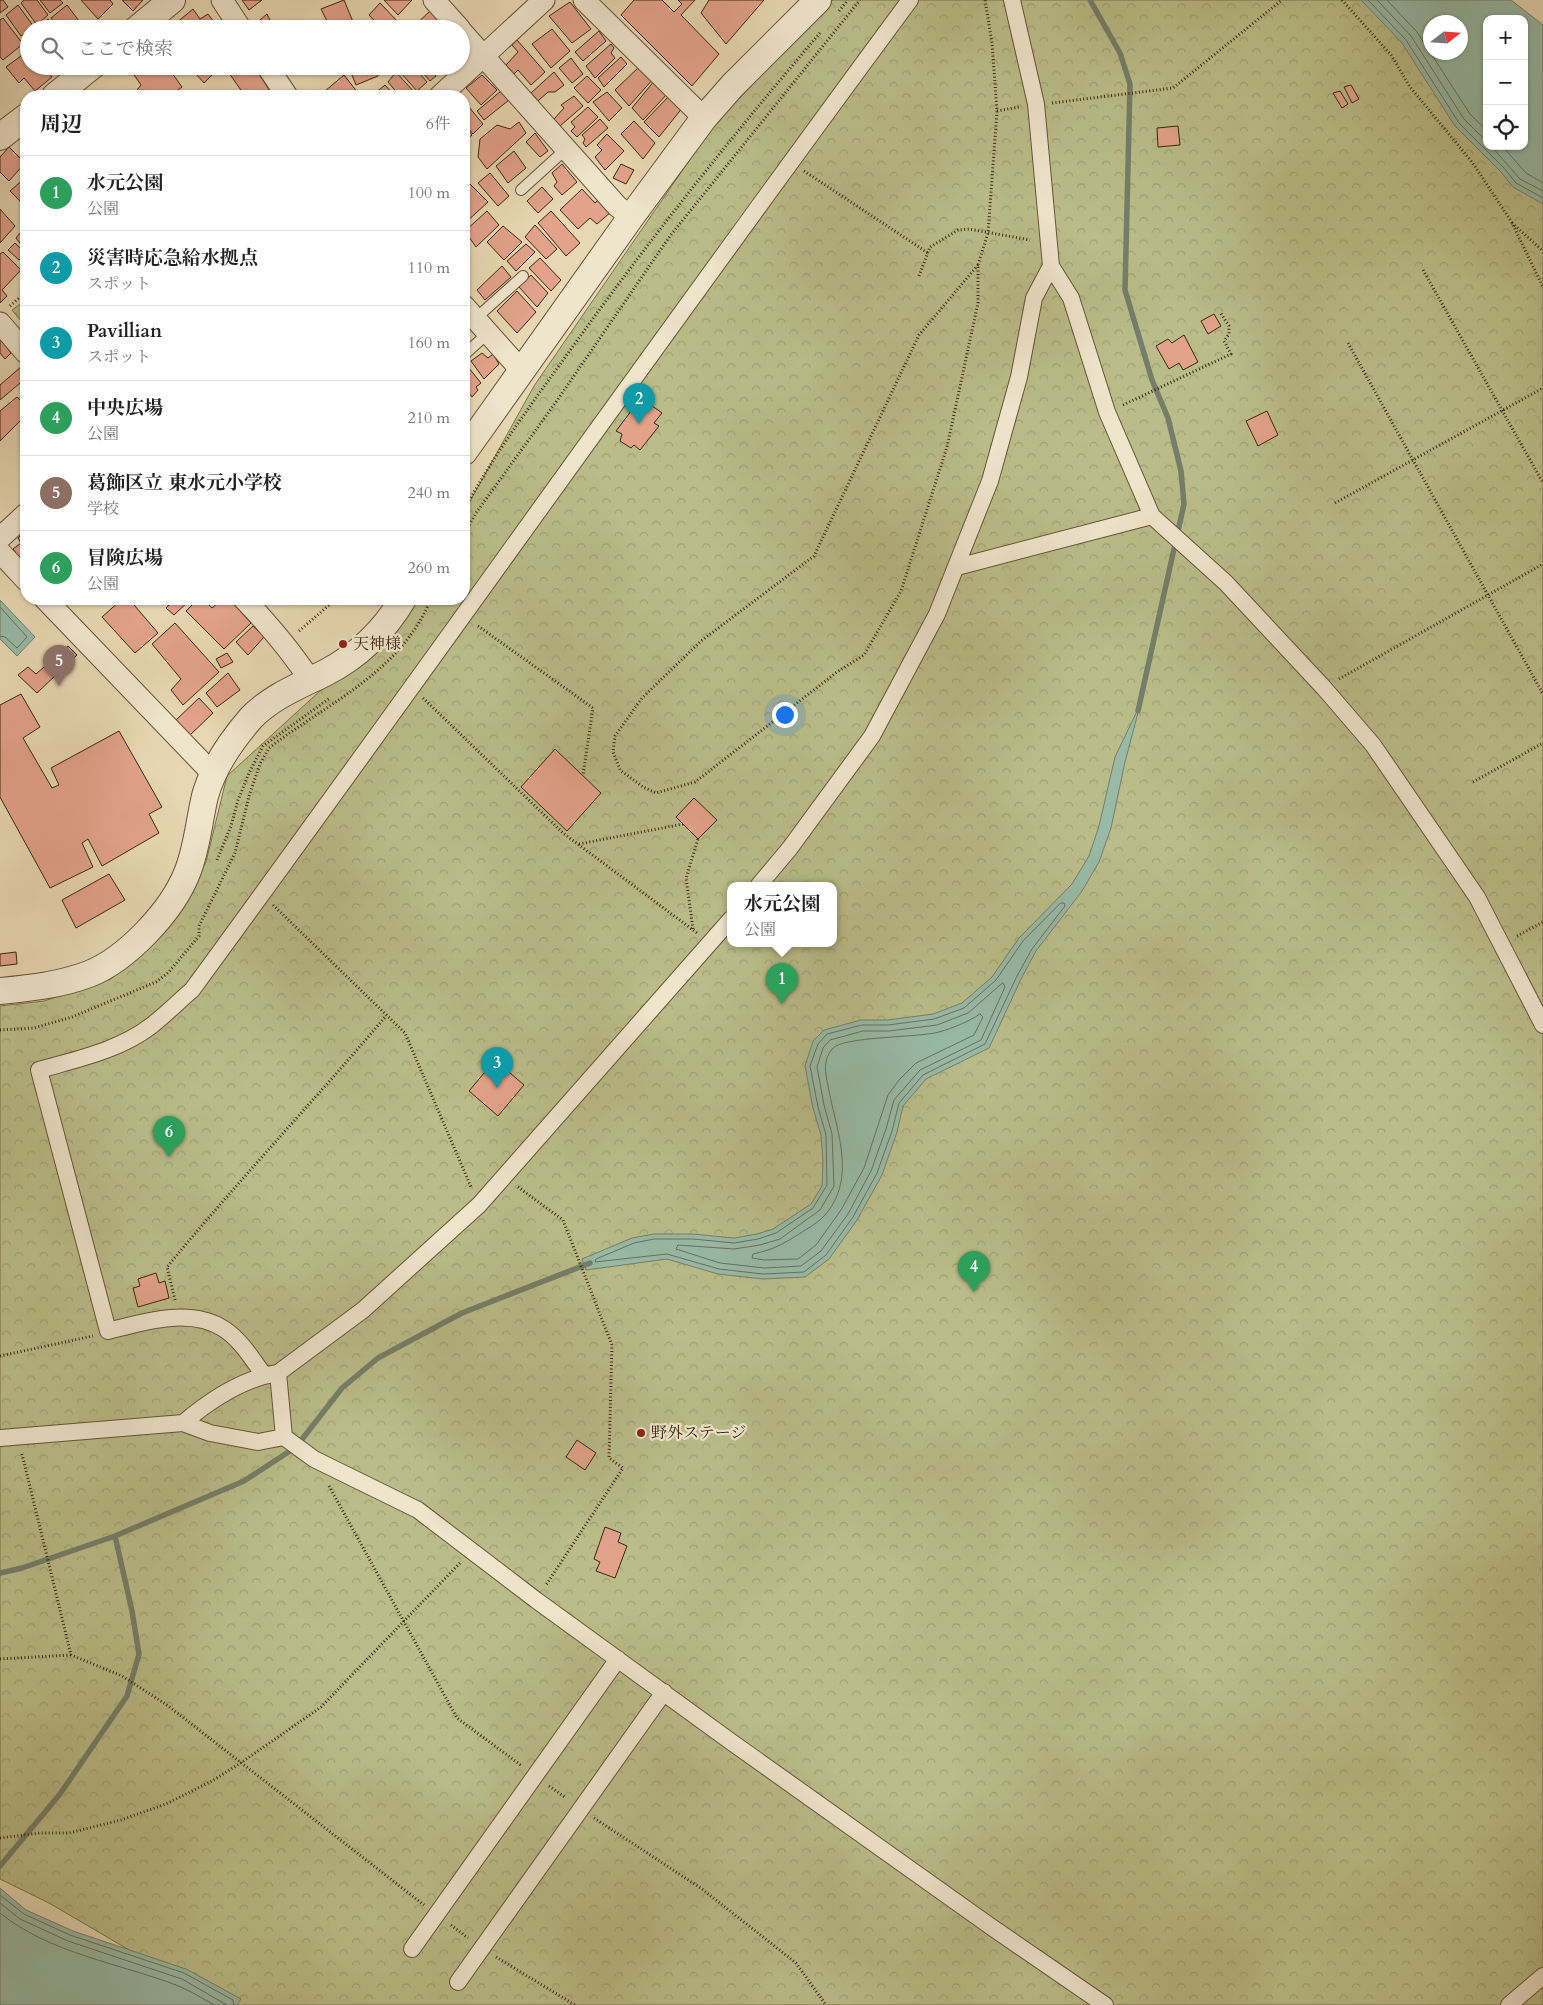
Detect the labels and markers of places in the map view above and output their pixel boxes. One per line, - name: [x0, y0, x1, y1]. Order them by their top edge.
- pin: 2: [623, 383, 655, 424]
- place label: 天神様: [353, 633, 401, 655]
- marker: 天神様: [337, 638, 349, 650]
- pin: 5: [43, 645, 75, 686]
- pin: 1: [766, 963, 798, 1004]
- pin: 3: [481, 1047, 513, 1088]
- pin: 6: [153, 1116, 185, 1157]
- pin: 4: [958, 1251, 990, 1292]
- place label: 野外ステージ: [651, 1422, 746, 1444]
- marker: 野外ステージ: [635, 1427, 647, 1439]

